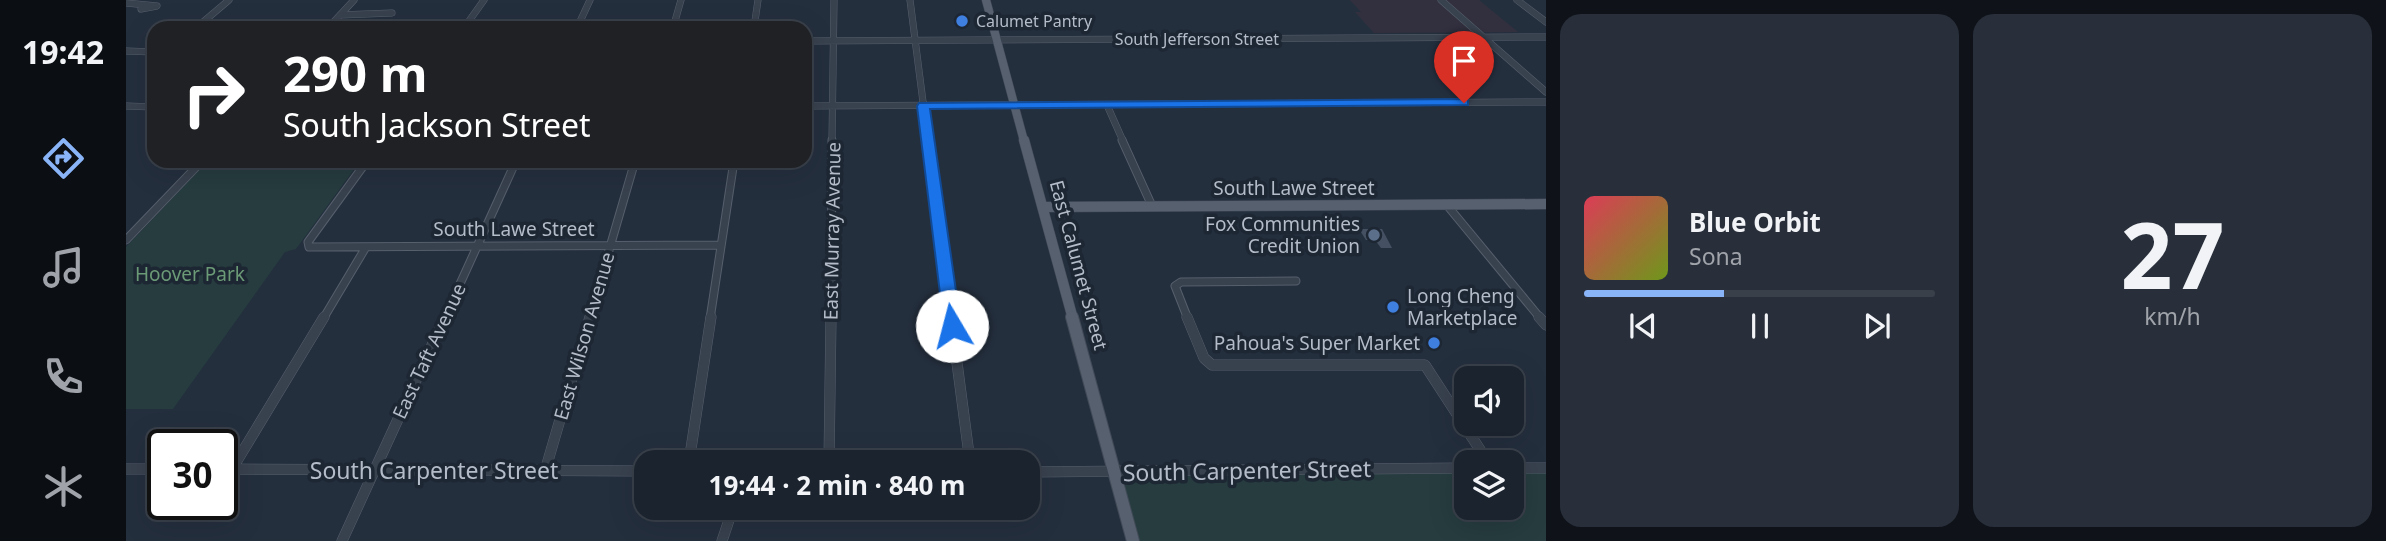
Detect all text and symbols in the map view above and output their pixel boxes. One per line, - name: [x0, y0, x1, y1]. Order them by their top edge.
- place label: Calumet Pantry: [976, 10, 1093, 32]
- marker: Calumet Pantry: [954, 13, 970, 29]
- street label: South Jefferson Street: [1115, 28, 1279, 50]
- text: 19:42: [22, 30, 104, 73]
- pin: [1434, 31, 1494, 103]
- text: 290 m: [283, 40, 428, 106]
- icon: arrive: [1445, 42, 1483, 80]
- icon: right: [168, 49, 259, 140]
- text: South Jackson Street: [283, 103, 591, 146]
- icon: directions: [39, 134, 88, 183]
- street label: East Murray Avenue: [817, 142, 847, 320]
- street label: South Lawe Street: [1213, 175, 1375, 201]
- street label: East Calumet Street: [1044, 177, 1114, 353]
- text: 27: [2120, 192, 2225, 316]
- text: Blue Orbit: [1689, 204, 1821, 240]
- place label: Fox Communities Credit Union: [1205, 211, 1360, 259]
- street label: South Lawe Street: [433, 216, 595, 242]
- marker: Fox Communities Credit Union: [1366, 227, 1382, 243]
- text: Sona: [1689, 240, 1743, 272]
- icon: music: [39, 243, 88, 292]
- street label: East Wilson Avenue: [548, 249, 620, 423]
- park label: Hoover Park: [135, 261, 245, 287]
- street label: East Taft Avenue: [386, 279, 472, 423]
- place label: Long Cheng Marketplace: [1407, 283, 1518, 331]
- position arrow: [915, 289, 989, 363]
- marker: Long Cheng Marketplace: [1385, 299, 1401, 315]
- text: km/h: [2144, 300, 2201, 332]
- icon: previous: [1624, 307, 1662, 345]
- icon: pause: [1741, 307, 1779, 345]
- icon: next: [1858, 307, 1896, 345]
- place label: Pahoua's Super Market: [1214, 330, 1420, 356]
- marker: Pahoua's Super Market: [1426, 335, 1442, 351]
- icon: phone: [39, 352, 88, 401]
- map controls: [1454, 366, 1524, 520]
- button: sound: [1454, 366, 1524, 436]
- speed limit sign: 30: [147, 429, 238, 520]
- button: layers: [1454, 450, 1524, 520]
- street label: South Carpenter Street: [1122, 452, 1372, 488]
- street label: South Carpenter Street: [310, 454, 558, 486]
- icon: climate: [39, 462, 88, 511]
- text: 19:44 · 2 min · 840 m: [709, 467, 965, 503]

